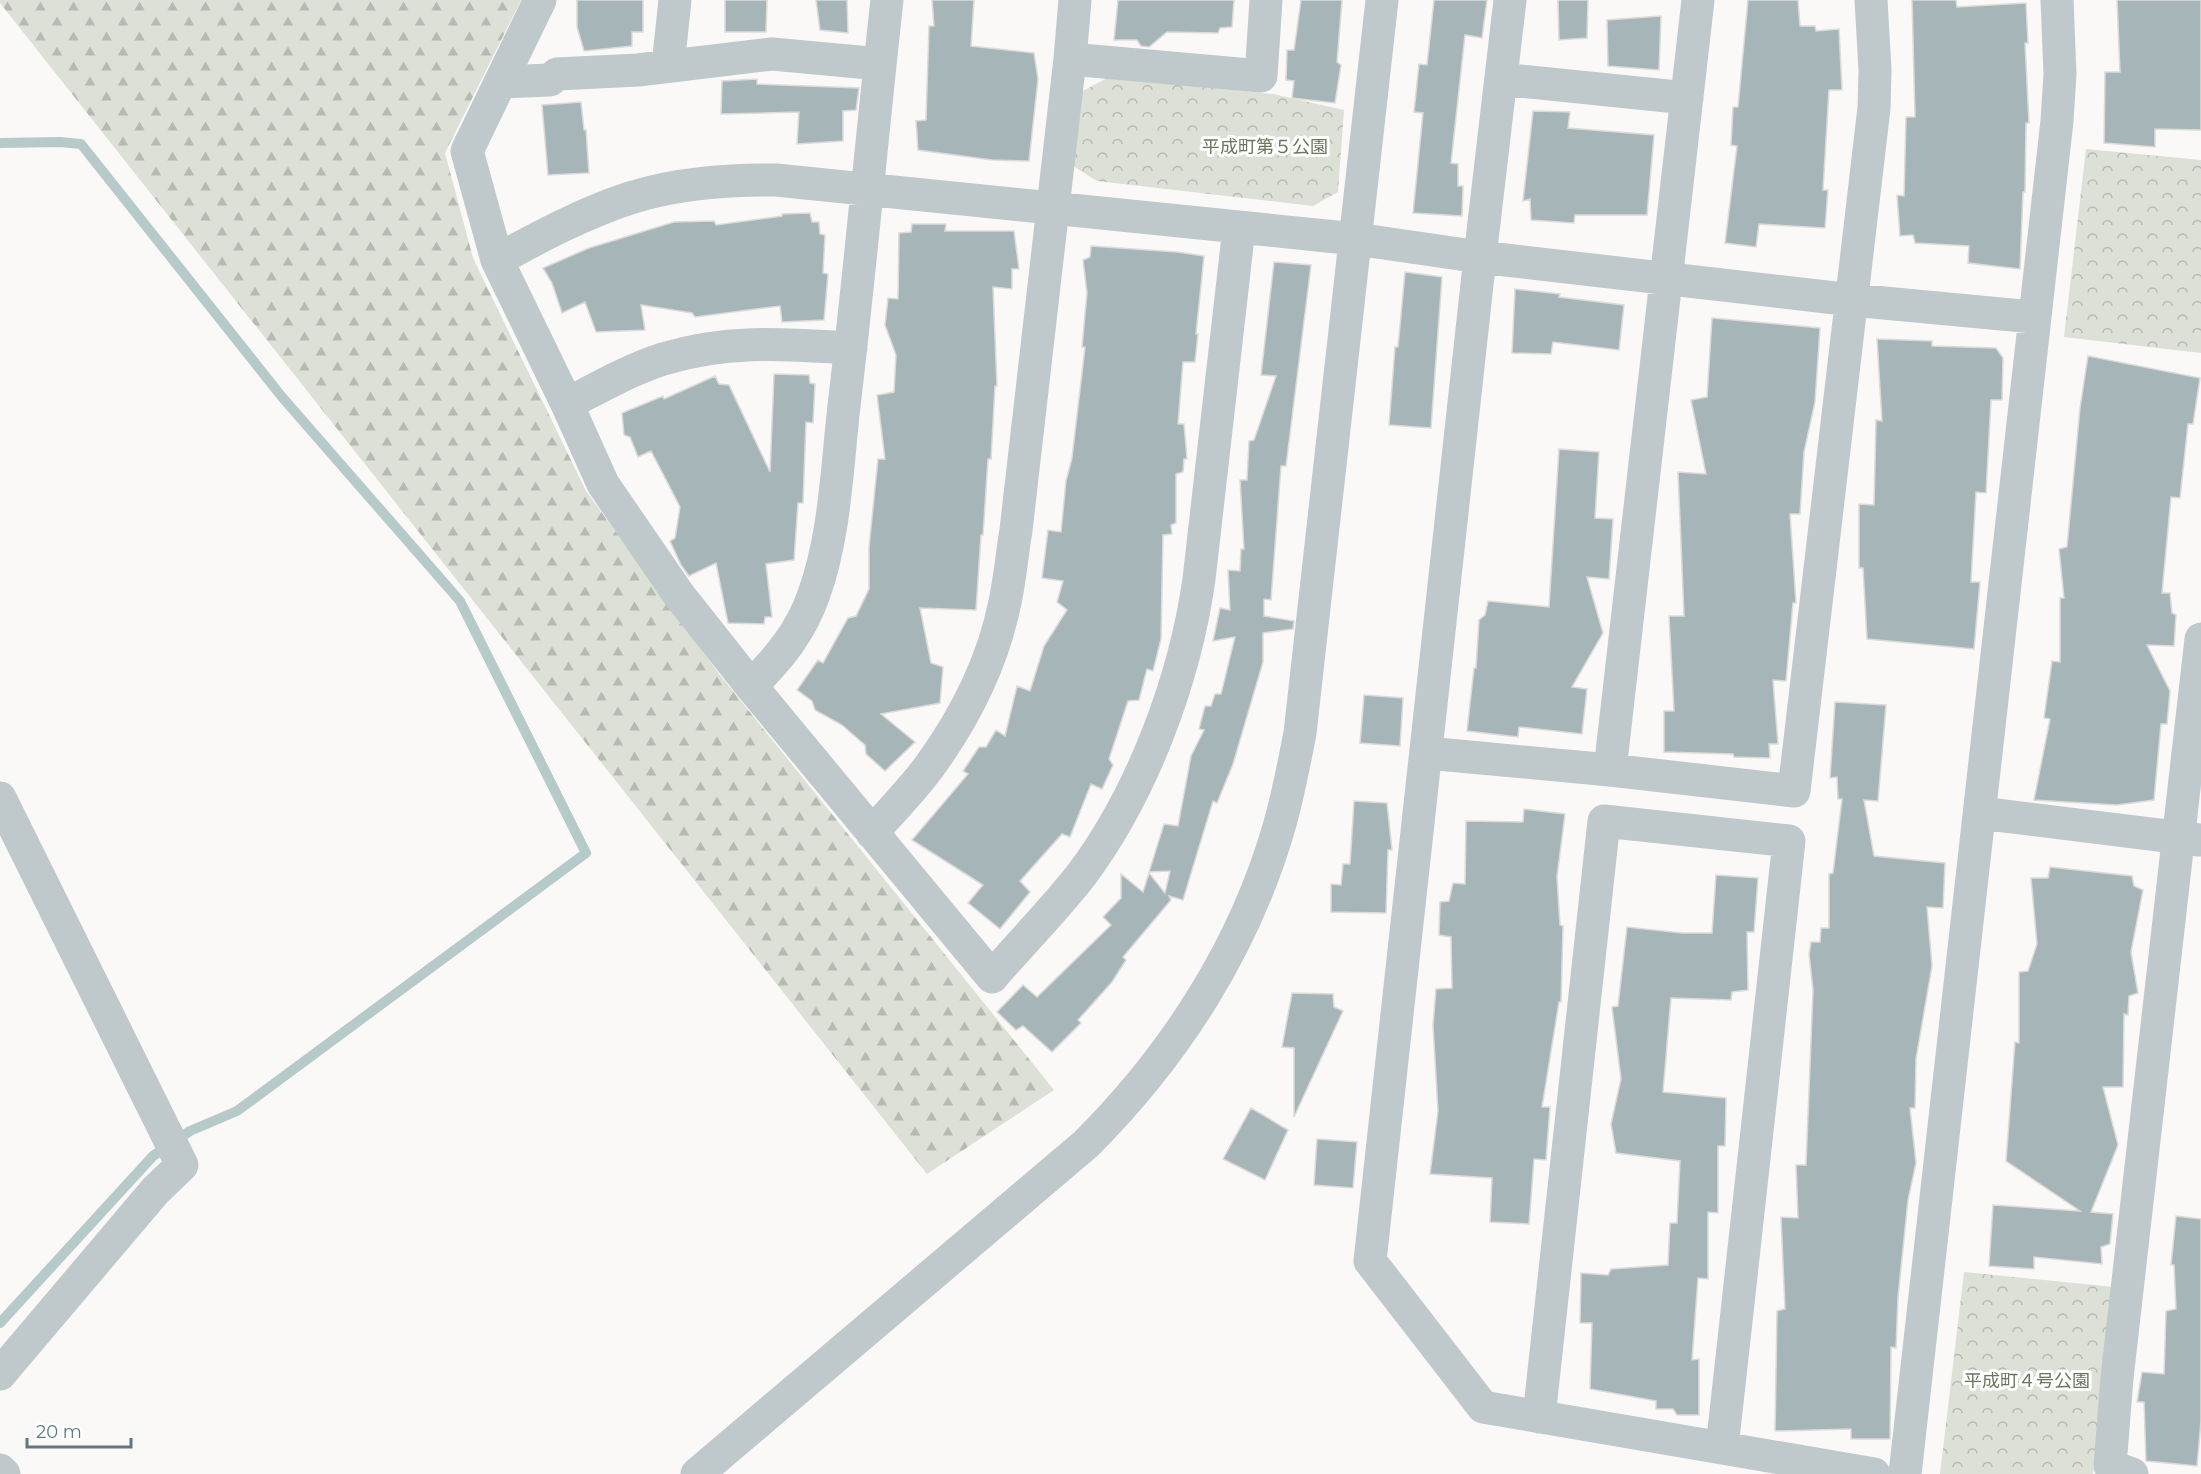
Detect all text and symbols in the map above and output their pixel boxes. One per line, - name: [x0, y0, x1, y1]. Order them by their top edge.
- park label: 平成町第５公園: [1202, 136, 1328, 158]
- park label: 平成町４号公園: [1964, 1370, 2090, 1392]
- scale bar: [27, 1411, 130, 1449]
- text: 20 m: [36, 1421, 82, 1443]

